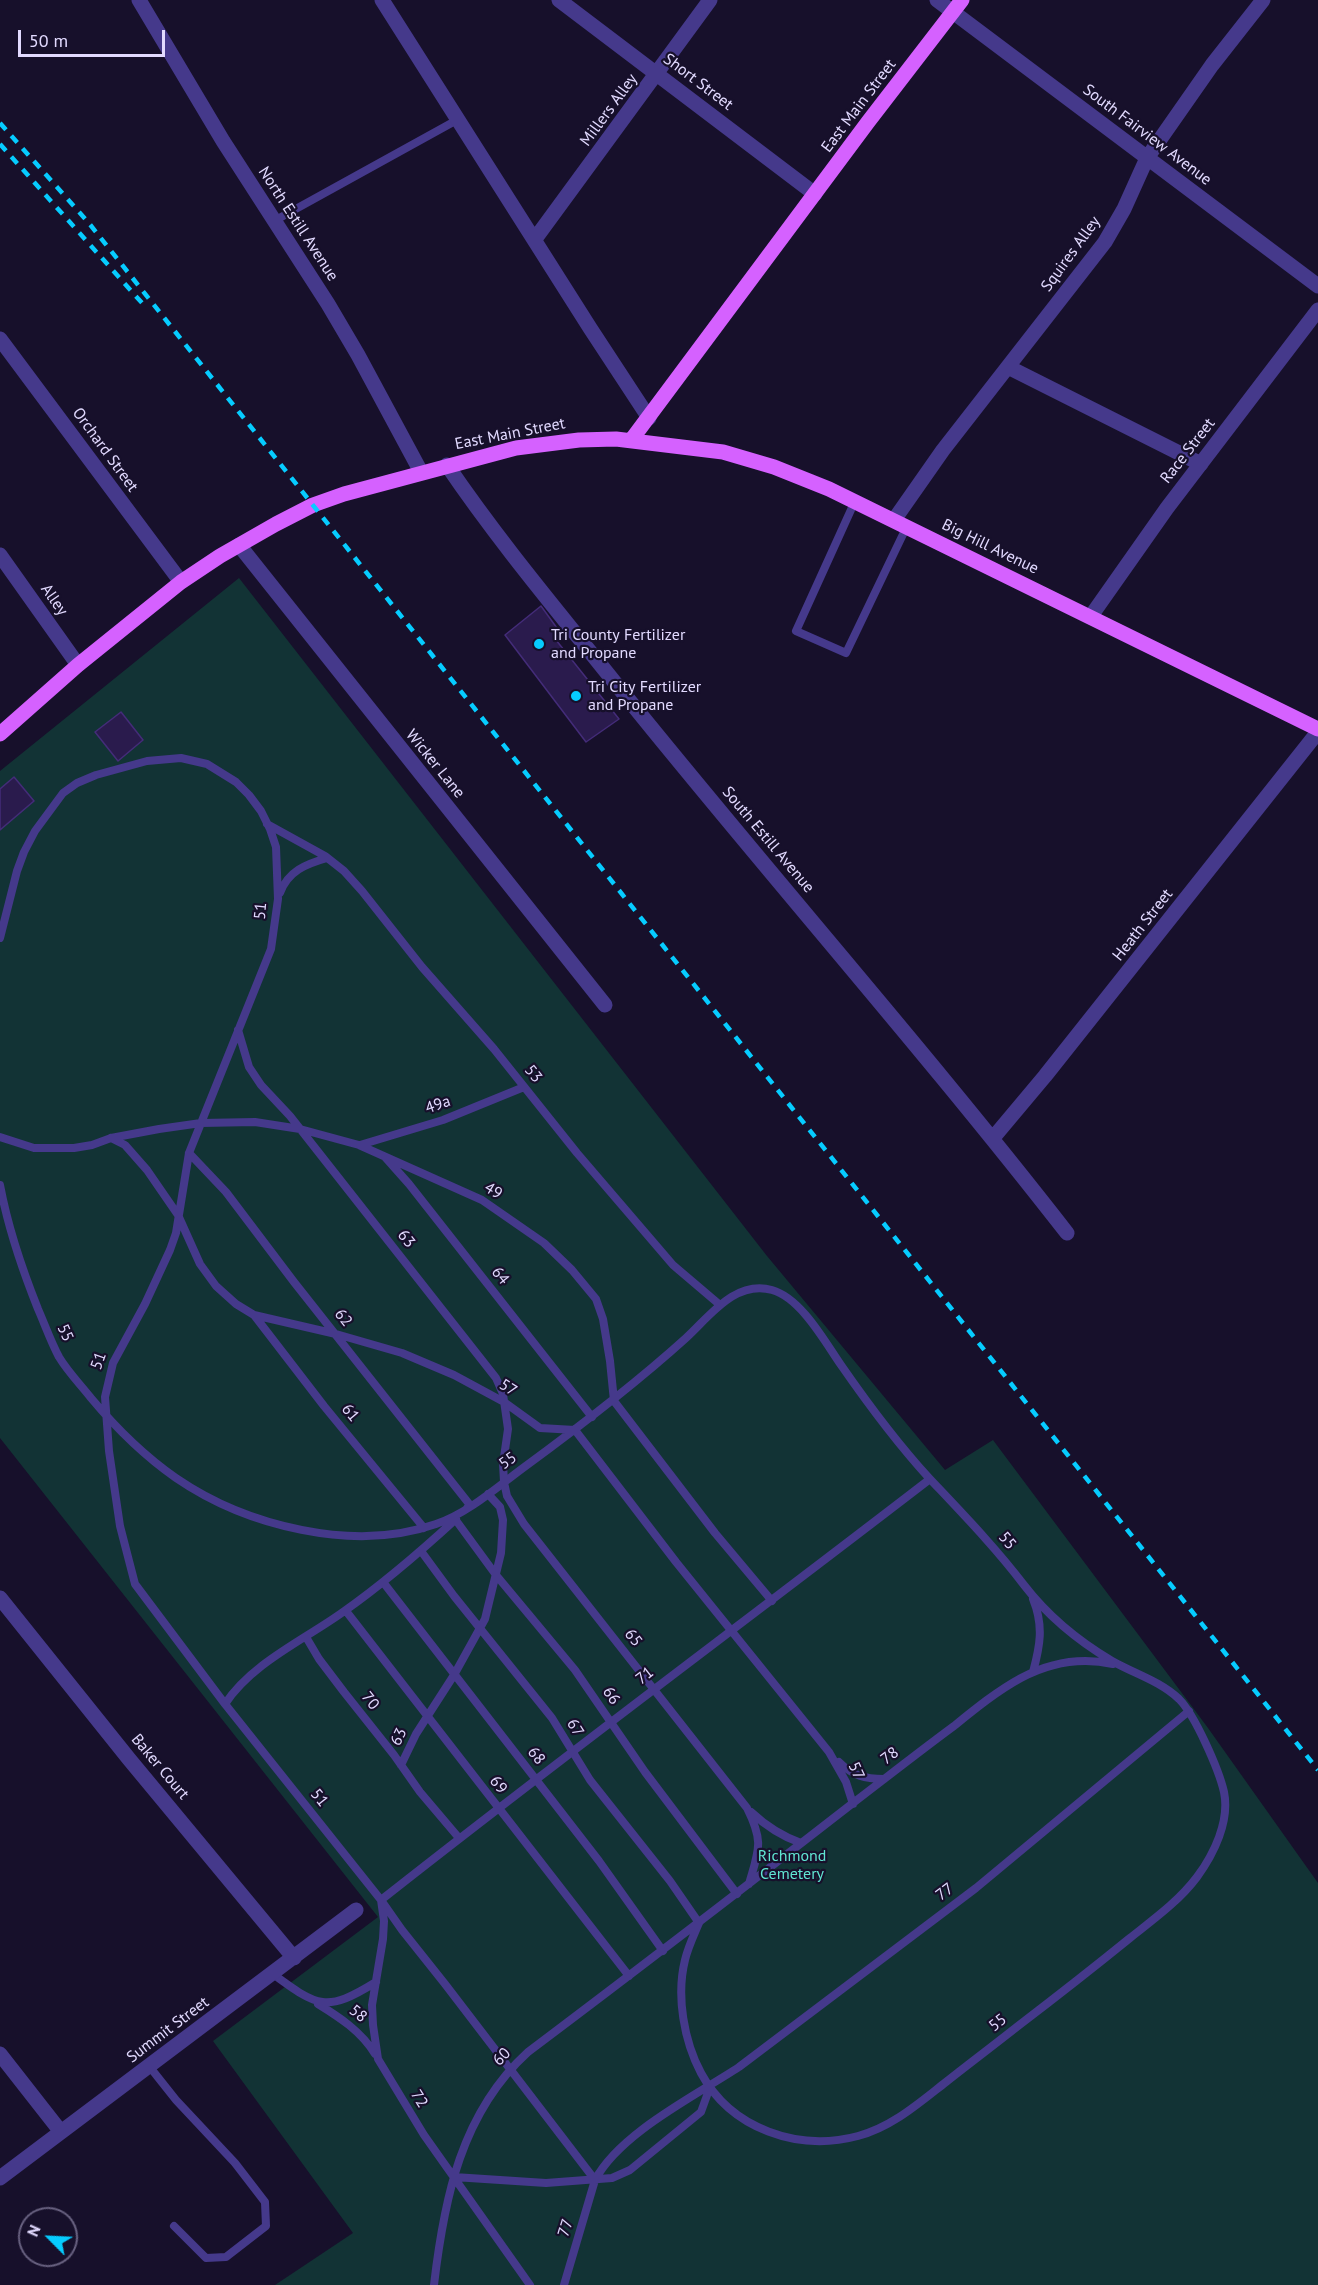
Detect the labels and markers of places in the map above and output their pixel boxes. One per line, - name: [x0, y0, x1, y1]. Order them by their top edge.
- place label: Tri County Fertilizer and Propane: [551, 625, 685, 663]
- marker: Tri County Fertilizer and Propane: [532, 637, 546, 651]
- place label: Tri City Fertilizer and Propane: [588, 677, 701, 715]
- marker: Tri City Fertilizer and Propane: [569, 689, 583, 703]

